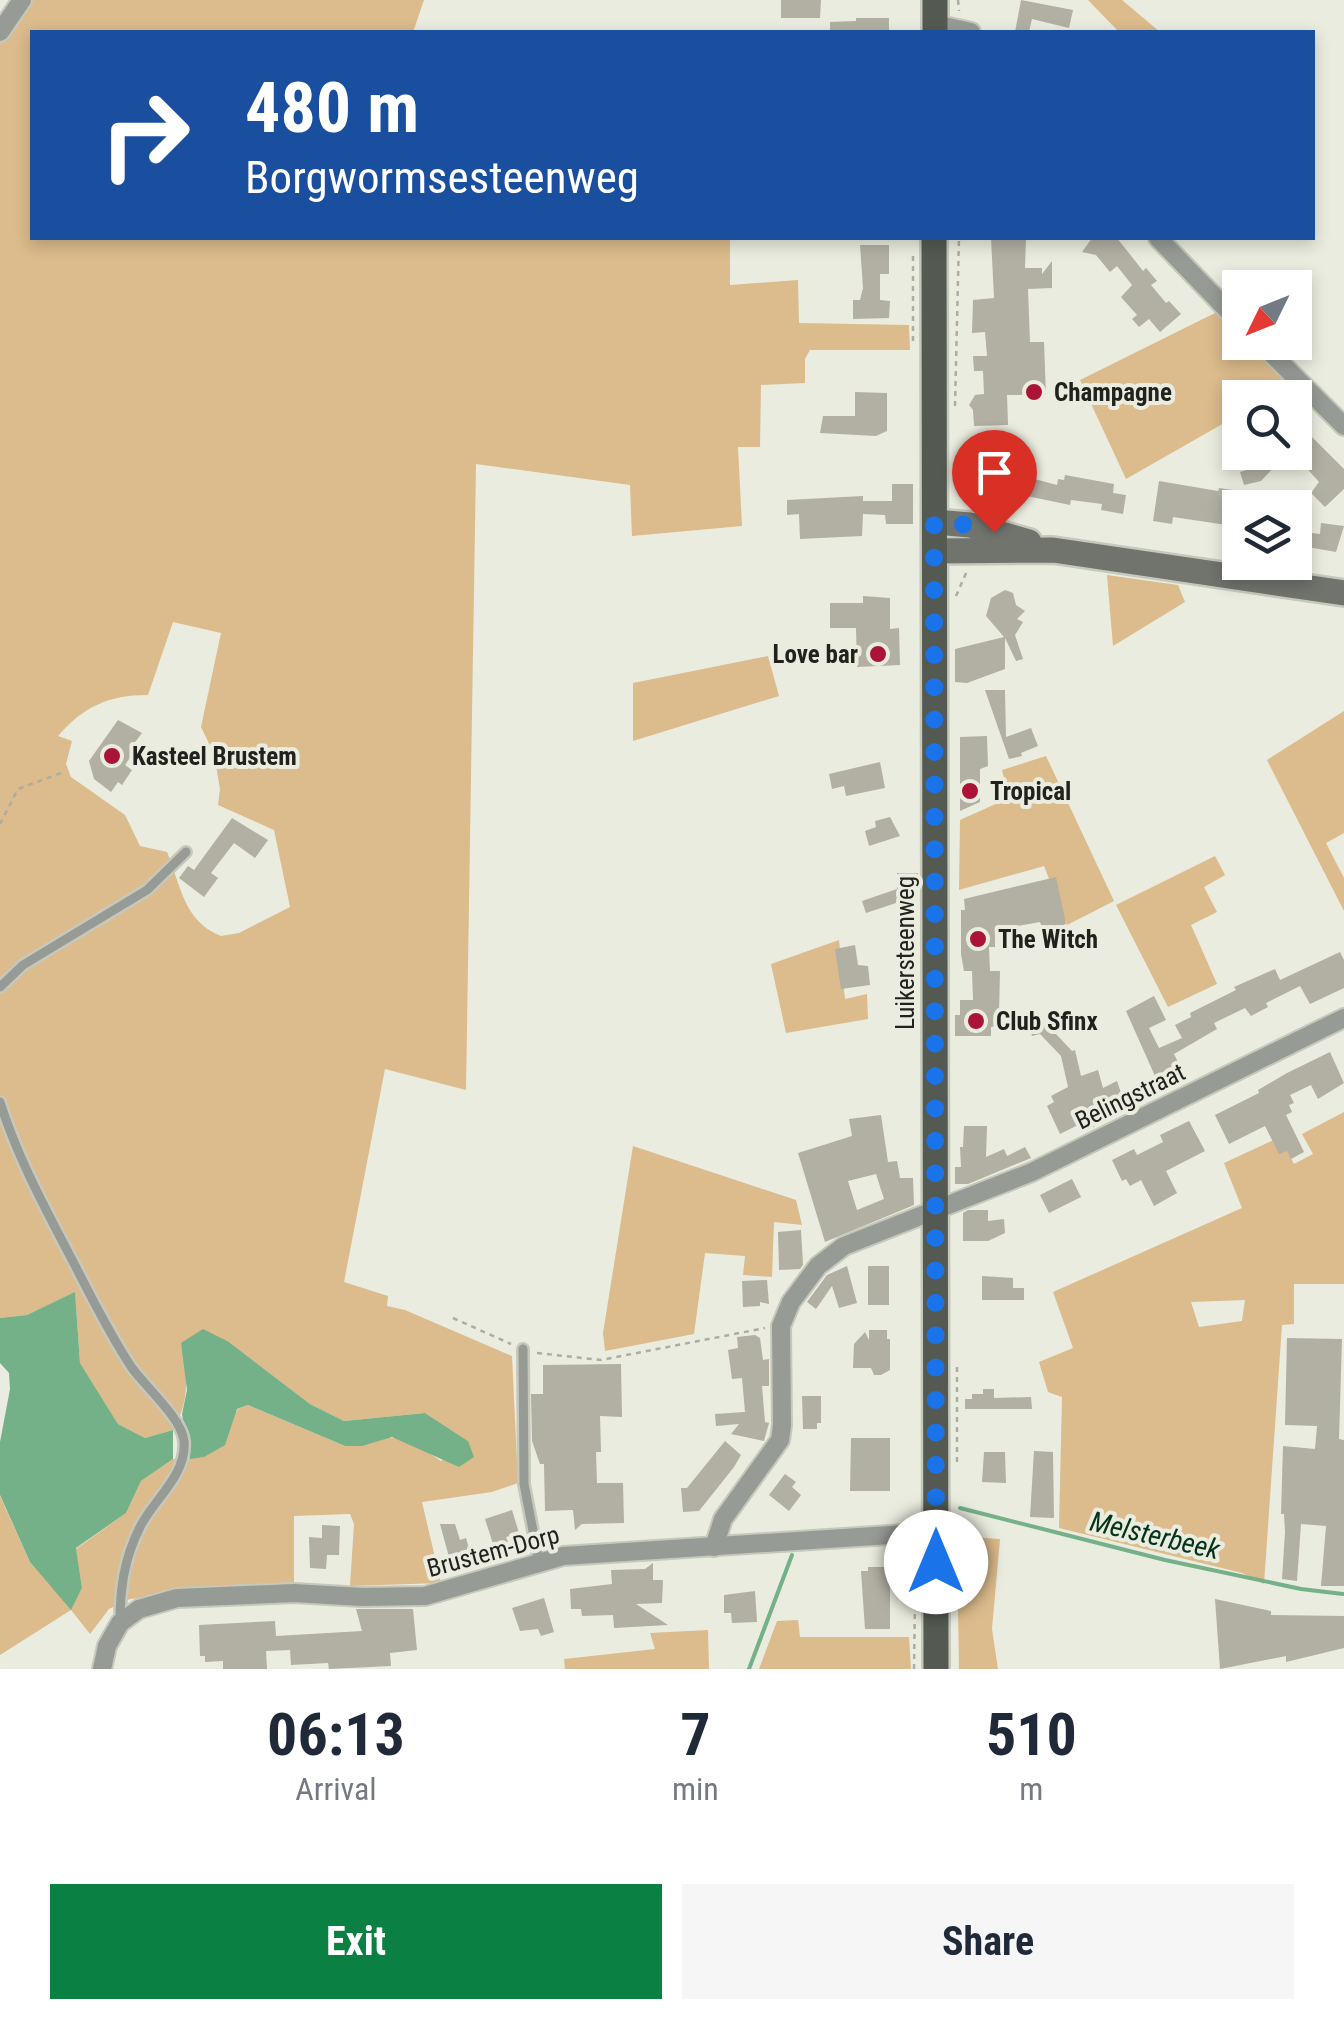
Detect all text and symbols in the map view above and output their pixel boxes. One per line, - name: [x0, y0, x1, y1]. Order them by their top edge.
- text: 480 m: [245, 67, 419, 149]
- icon: right: [80, 70, 210, 200]
- text: Borgwormsesteenweg: [245, 151, 639, 204]
- north arrow: [1222, 270, 1312, 360]
- map controls: [1222, 270, 1312, 580]
- place label: Champagne: [1054, 378, 1172, 407]
- button: search: [1222, 380, 1312, 470]
- marker: Champagne: [1023, 381, 1045, 403]
- pin: [952, 430, 1037, 533]
- icon: arrive: [967, 445, 1022, 500]
- button: layers: [1222, 490, 1312, 580]
- place label: Love bar: [773, 640, 858, 669]
- marker: Love bar: [867, 643, 889, 665]
- place label: Kasteel Brustem: [132, 742, 297, 771]
- marker: Kasteel Brustem: [101, 745, 123, 767]
- place label: Tropical: [990, 777, 1071, 806]
- marker: Tropical: [959, 780, 981, 802]
- street label: Luikersteenweg: [891, 876, 920, 1030]
- place label: The Witch: [998, 925, 1098, 954]
- marker: The Witch: [967, 928, 989, 950]
- place label: Club Sfinx: [996, 1007, 1098, 1036]
- marker: Club Sfinx: [965, 1010, 987, 1032]
- street label: Belingstraat: [1071, 1057, 1190, 1135]
- water label: Melsterbeek: [1087, 1505, 1224, 1567]
- position arrow: [884, 1510, 988, 1614]
- street label: Brustem-Dorp: [424, 1520, 562, 1583]
- text: 06:13: [267, 1699, 405, 1770]
- text: 7: [680, 1699, 711, 1770]
- text: 510: [986, 1699, 1077, 1770]
- text: Arrival: [295, 1770, 377, 1808]
- text: min: [672, 1770, 719, 1808]
- text: m: [1019, 1770, 1043, 1808]
- button: Exit: [50, 1884, 662, 1999]
- button: Share: [682, 1884, 1294, 1999]

